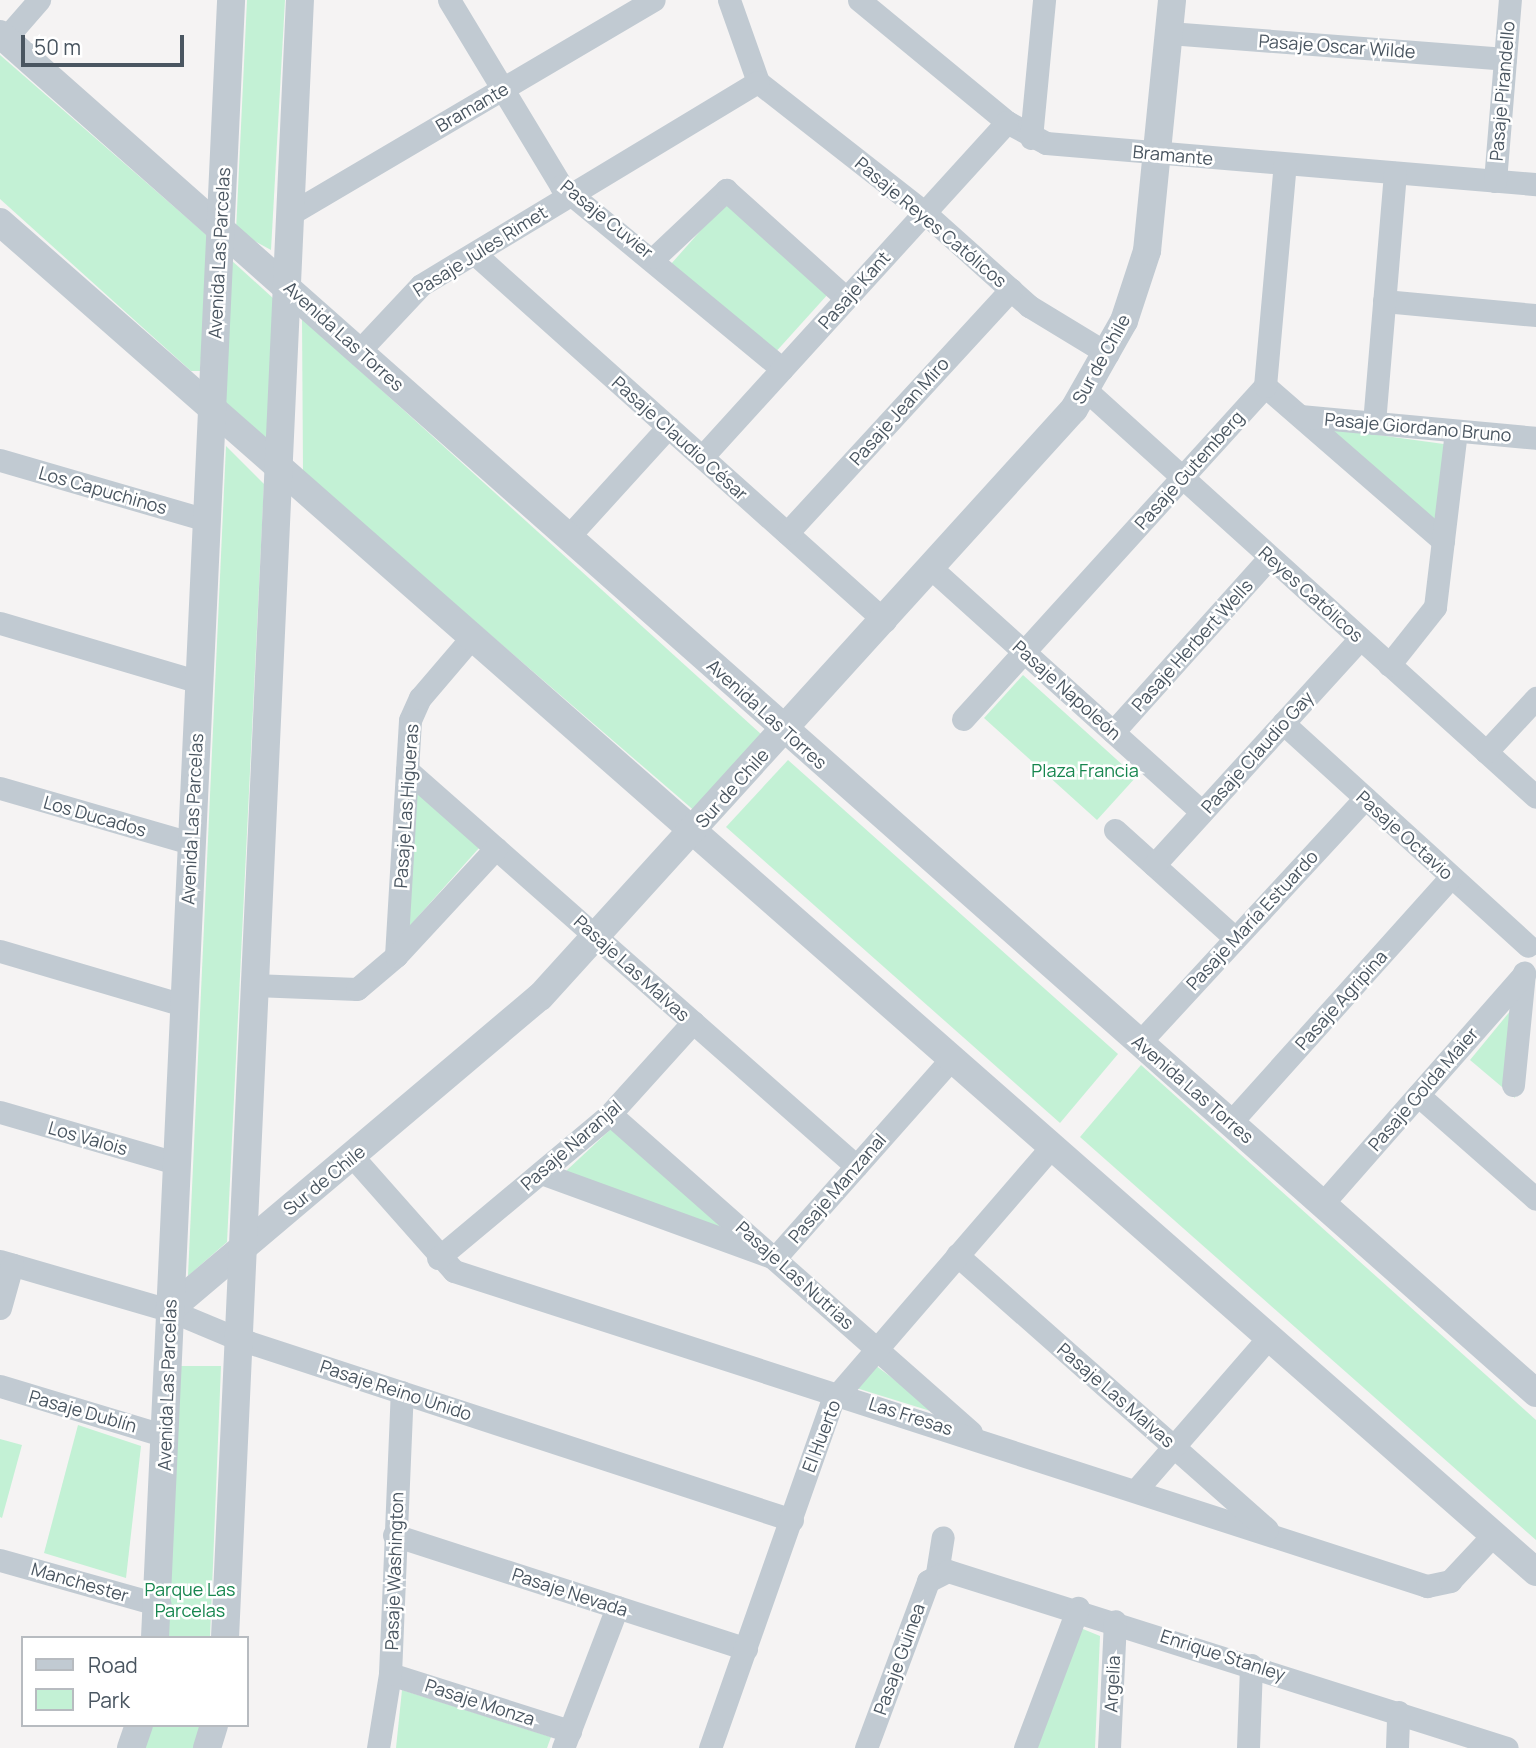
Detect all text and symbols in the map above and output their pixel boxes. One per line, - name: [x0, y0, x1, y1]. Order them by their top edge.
- street label: Pasaje Pirandello: [1485, 20, 1519, 162]
- scale bar: [24, 21, 187, 65]
- street label: Pasaje Oscar Wilde: [1258, 30, 1416, 62]
- text: 50 m: [34, 33, 81, 61]
- street label: Bramante: [432, 78, 512, 136]
- street label: Bramante: [1132, 141, 1214, 169]
- street label: Pasaje Reyes Católicos: [851, 152, 1011, 292]
- street label: Avenida Las Parcelas: [204, 167, 234, 339]
- street label: Pasaje Cuvier: [557, 175, 657, 263]
- street label: Pasaje Jules Rimet: [409, 201, 551, 301]
- street label: Pasaje Kant: [813, 247, 895, 333]
- street label: Avenida Las Torres: [280, 277, 408, 395]
- street label: Sur de Chile: [1068, 310, 1134, 408]
- street label: Pasaje Jean Miro: [845, 353, 953, 469]
- street label: Pasaje Claudio César: [608, 372, 752, 504]
- street label: Pasaje Gutemberg: [1130, 406, 1248, 534]
- street label: Pasaje Giordano Bruno: [1324, 408, 1512, 446]
- street label: Los Capuchinos: [36, 461, 170, 519]
- street label: Reyes Católicos: [1254, 542, 1368, 646]
- street label: Pasaje Herbert Wells: [1127, 574, 1257, 716]
- street label: Pasaje Napoleón: [1008, 636, 1126, 744]
- street label: Avenida Las Torres: [703, 655, 831, 773]
- street label: Pasaje Claudio Gay: [1196, 686, 1318, 818]
- street label: Pasaje Las Higueras: [389, 723, 423, 889]
- street label: Avenida Las Parcelas: [177, 733, 207, 905]
- street label: Sur de Chile: [691, 744, 773, 832]
- park label: Plaza Francia: [1031, 759, 1139, 781]
- street label: Pasaje Octavio: [1352, 786, 1458, 884]
- street label: Los Ducados: [41, 791, 149, 841]
- street label: Pasaje María Estuardo: [1182, 846, 1322, 994]
- street label: Pasaje Las Malvas: [570, 910, 694, 1026]
- street label: Pasaje Agripina: [1291, 946, 1391, 1054]
- street label: Pasaje Golda Maier: [1363, 1023, 1483, 1155]
- street label: Avenida Las Torres: [1128, 1030, 1258, 1148]
- street label: Pasaje Naranjal: [516, 1095, 626, 1195]
- street label: Los Valois: [46, 1116, 130, 1160]
- street label: Pasaje Manzanal: [784, 1129, 890, 1247]
- street label: Sur de Chile: [279, 1140, 369, 1220]
- street label: Pasaje Las Nutrias: [732, 1216, 858, 1334]
- street label: Avenida Las Parcelas: [153, 1299, 181, 1471]
- street label: Pasaje Las Malvas: [1053, 1338, 1179, 1452]
- street label: Pasaje Reino Unido: [317, 1355, 475, 1425]
- street label: Pasaje Dublín: [27, 1385, 139, 1437]
- street label: Las Fresas: [866, 1392, 956, 1440]
- street label: El Huerto: [797, 1397, 845, 1475]
- street label: Pasaje Washington: [380, 1491, 408, 1651]
- street label: Manchester: [29, 1558, 131, 1606]
- street label: Pasaje Nevada: [509, 1563, 631, 1621]
- park label: Parque Las Parcelas: [144, 1579, 236, 1622]
- street label: Pasaje Guinea: [869, 1600, 929, 1718]
- street label: Enrique Stanley: [1158, 1625, 1288, 1685]
- legend: [21, 1636, 248, 1727]
- text: Road: [88, 1651, 138, 1679]
- street label: Argelia: [1100, 1655, 1124, 1713]
- street label: Pasaje Monza: [422, 1674, 538, 1730]
- text: Park: [88, 1686, 130, 1714]

